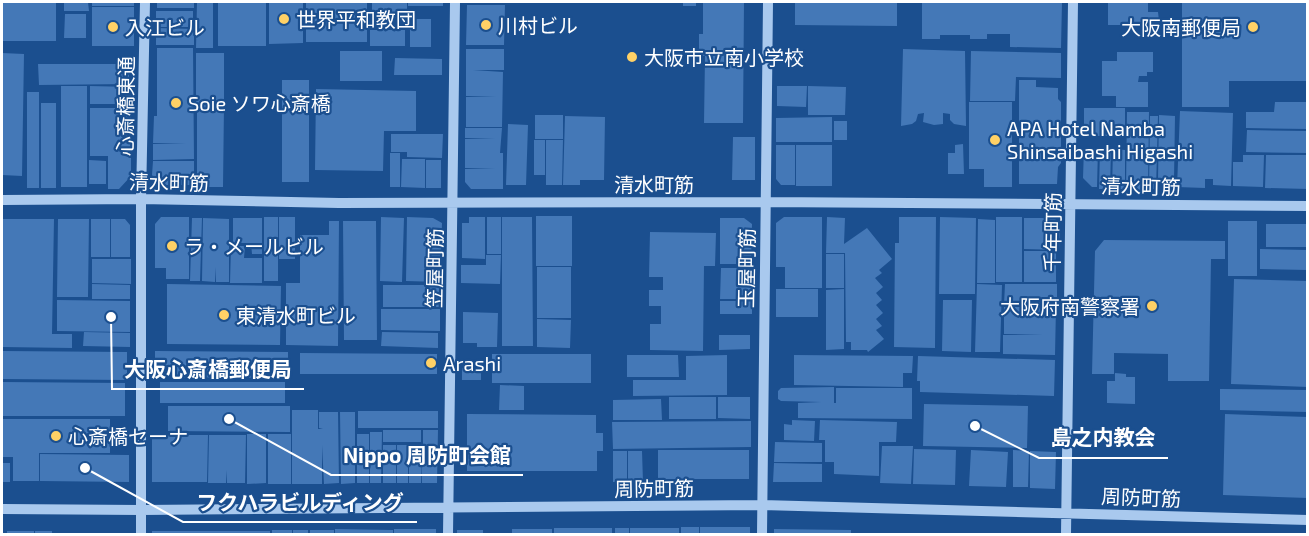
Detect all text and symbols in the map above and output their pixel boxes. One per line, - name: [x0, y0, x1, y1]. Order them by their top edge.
- place label: 世界平和教団: [296, 7, 416, 31]
- marker: 世界平和教団: [277, 12, 291, 26]
- place label: 川村ビル: [498, 13, 578, 37]
- place label: 入江ビル: [125, 15, 205, 39]
- place label: 大阪南郵便局: [1121, 15, 1241, 39]
- marker: 川村ビル: [479, 18, 493, 32]
- marker: 入江ビル: [106, 20, 120, 34]
- marker: 大阪南郵便局: [1246, 20, 1260, 34]
- place label: 大阪市立南小学校: [644, 45, 804, 69]
- marker: 大阪市立南小学校: [625, 50, 639, 64]
- street label: 心斎橋東通: [112, 56, 138, 156]
- place label: Soie ソワ心斎橋: [188, 91, 331, 115]
- marker: Soie ソワ心斎橋: [169, 96, 183, 110]
- place label: APA Hotel Namba Shinsaibashi Higashi: [1007, 116, 1193, 163]
- marker: APA Hotel Namba Shinsaibashi Higashi: [988, 133, 1002, 147]
- street label: 清水町筋: [129, 169, 209, 195]
- street label: 清水町筋: [614, 172, 694, 196]
- street label: 清水町筋: [1101, 173, 1181, 199]
- street label: 千年町筋: [1039, 192, 1065, 272]
- street label: 笠屋町筋: [421, 228, 447, 308]
- street label: 玉屋町筋: [733, 228, 759, 308]
- place label: ラ・メールビル: [184, 234, 324, 258]
- marker: ラ・メールビル: [165, 239, 179, 253]
- place label: 大阪府南警察署: [1000, 294, 1140, 318]
- marker: 大阪府南警察署: [1145, 299, 1159, 313]
- place label: 東清水町ビル: [236, 303, 356, 327]
- marker: 東清水町ビル: [217, 308, 231, 322]
- callout: 大阪心斎橋郵便局: [112, 350, 304, 389]
- place label: Arashi: [443, 351, 501, 375]
- text: 大阪心斎橋郵便局: [124, 356, 292, 381]
- marker: Arashi: [424, 356, 438, 370]
- callout: 島之内教会: [1039, 419, 1168, 458]
- place label: 心斎橋セーナ: [68, 424, 188, 448]
- text: 島之内教会: [1051, 424, 1156, 449]
- marker: 心斎橋セーナ: [49, 429, 63, 443]
- callout: Nippo 周防町会館: [331, 436, 523, 475]
- text: Nippo 周防町会館: [343, 442, 511, 467]
- street label: 周防町筋: [614, 475, 694, 501]
- callout: フクハラビルディング: [183, 483, 417, 522]
- street label: 周防町筋: [1101, 484, 1181, 510]
- text: フクハラビルディング: [196, 489, 404, 514]

